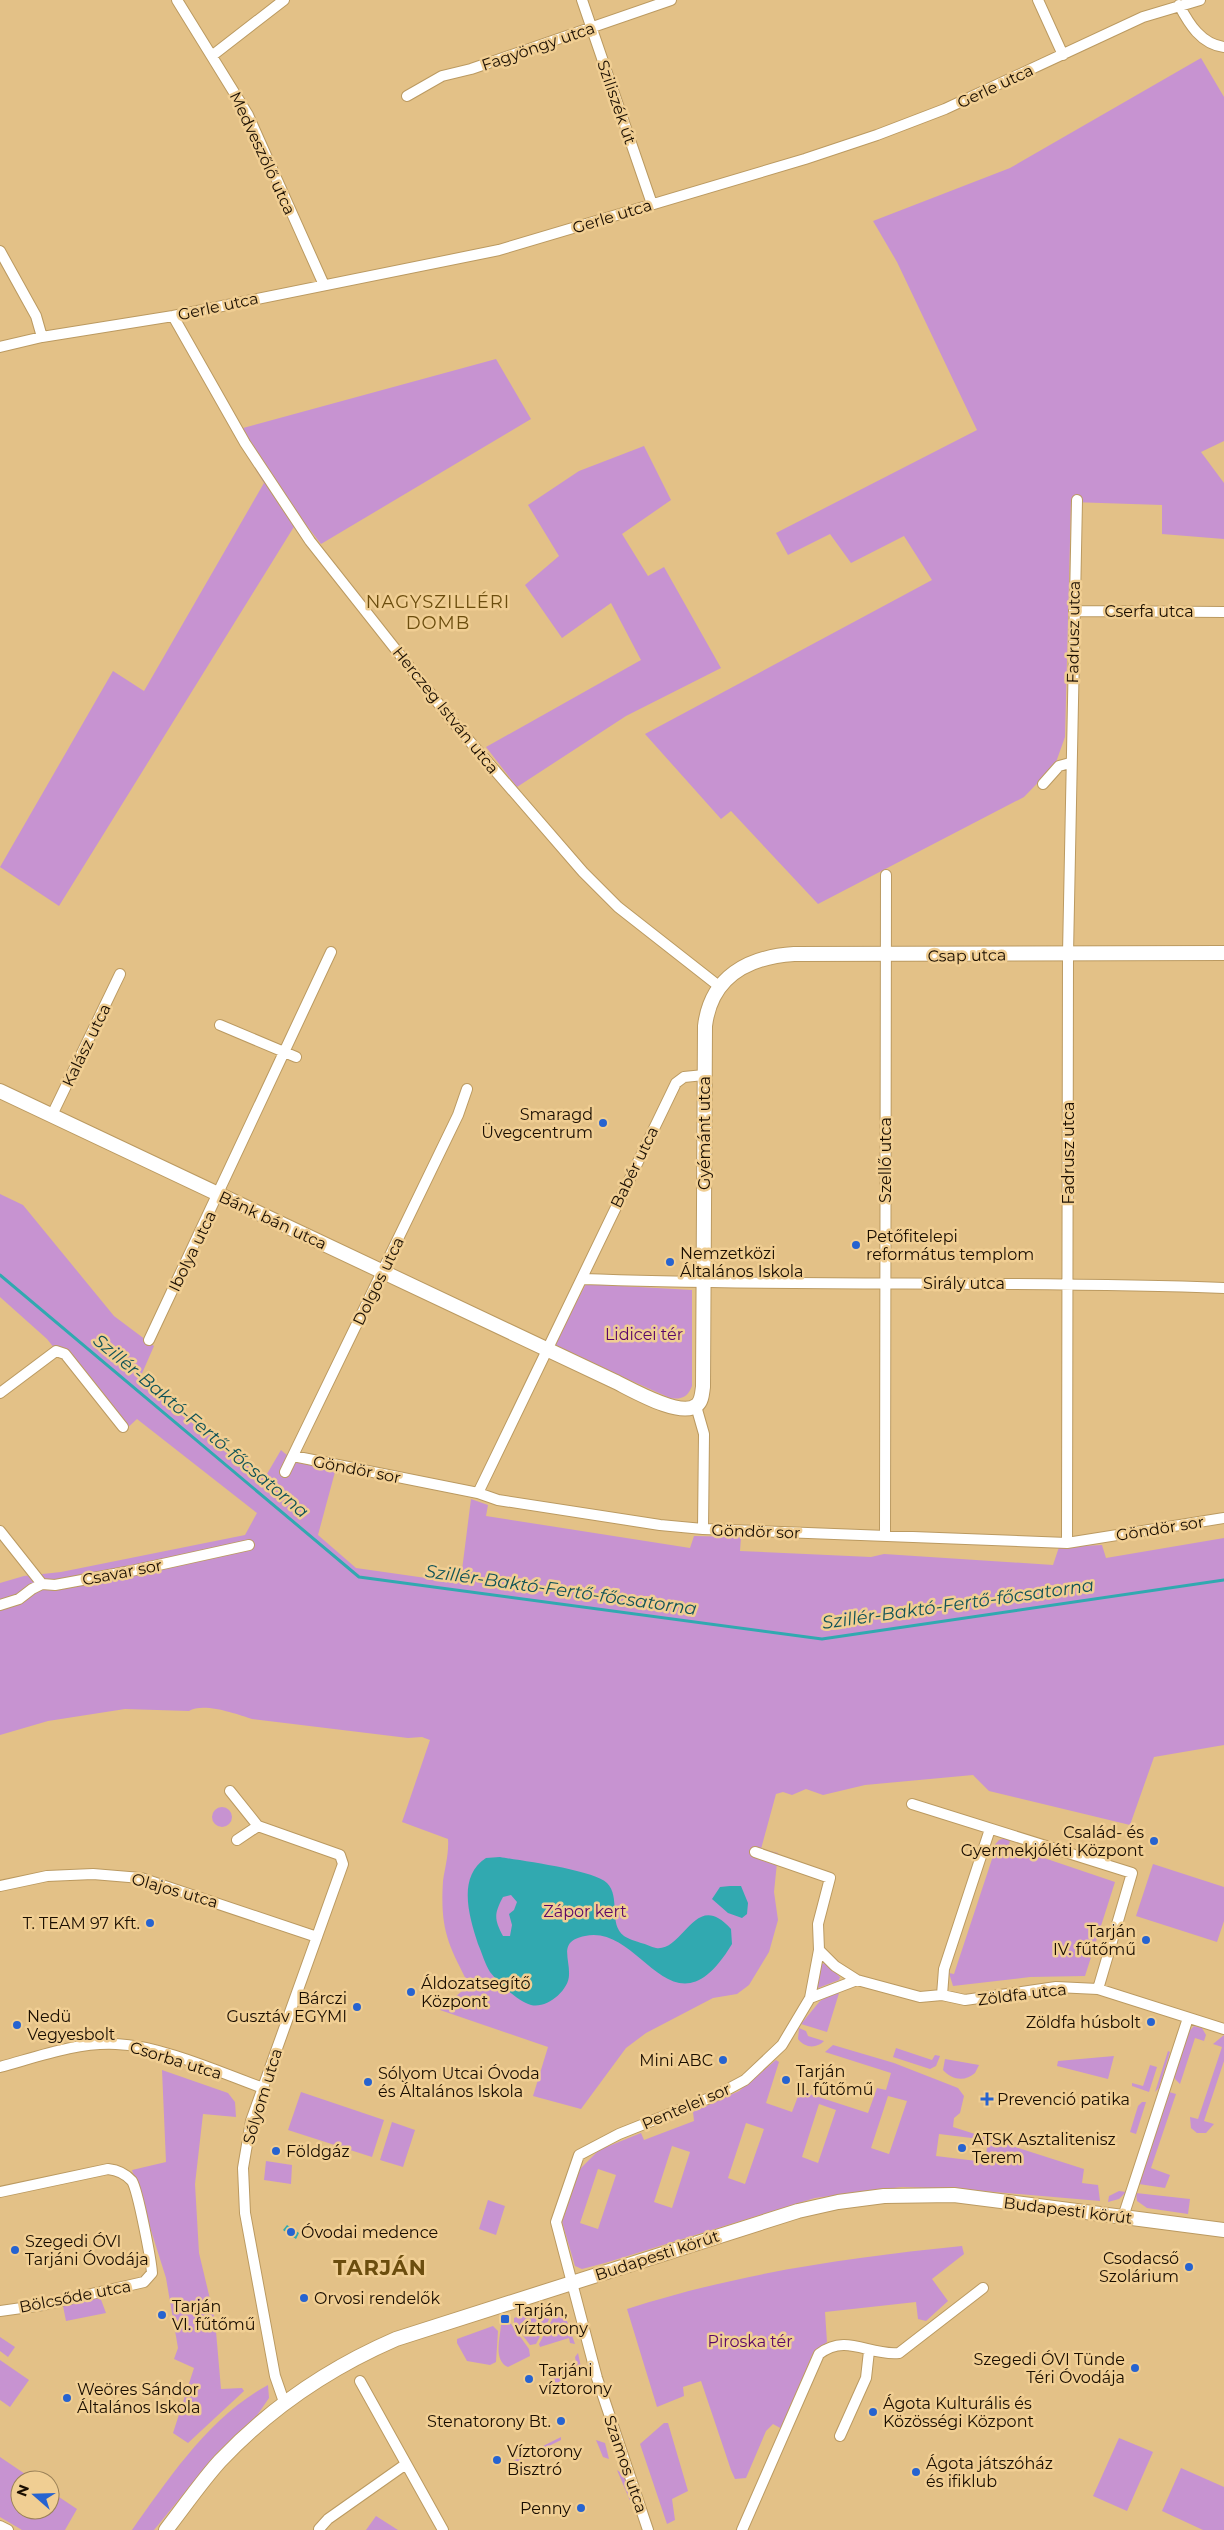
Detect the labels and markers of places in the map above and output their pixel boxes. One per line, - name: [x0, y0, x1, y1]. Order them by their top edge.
- place label: Smaragd Üvegcentrum: [481, 1105, 593, 1142]
- marker: Smaragd Üvegcentrum: [597, 1117, 609, 1129]
- place label: Petőfitelepi református templom: [866, 1227, 1034, 1264]
- marker: Petőfitelepi református templom: [850, 1239, 862, 1251]
- place label: Nemzetközi Általános Iskola: [680, 1244, 804, 1281]
- marker: Nemzetközi Általános Iskola: [664, 1256, 676, 1268]
- place label: Család- és Gyermekjóléti Központ: [961, 1823, 1144, 1860]
- marker: Család- és Gyermekjóléti Központ: [1148, 1835, 1160, 1847]
- place label: T. TEAM 97 Kft.: [23, 1914, 140, 1933]
- marker: T. TEAM 97 Kft.: [144, 1917, 156, 1929]
- place label: Tarján IV. fűtőmű: [1053, 1922, 1136, 1959]
- marker: Tarján IV. fűtőmű: [1140, 1934, 1152, 1946]
- place label: Áldozatsegítő Központ: [421, 1974, 530, 2011]
- marker: Áldozatsegítő Központ: [405, 1986, 417, 1998]
- place label: Bárczi Gusztáv EGYMI: [227, 1989, 347, 2026]
- marker: Bárczi Gusztáv EGYMI: [351, 2001, 363, 2013]
- place label: Nedü Vegyesbolt: [27, 2007, 116, 2044]
- place label: Zöldfa húsbolt: [1026, 2013, 1141, 2032]
- marker: Zöldfa húsbolt: [1145, 2016, 1157, 2028]
- marker: Nedü Vegyesbolt: [11, 2019, 23, 2031]
- place label: Mini ABC: [639, 2051, 713, 2070]
- marker: Mini ABC: [717, 2054, 729, 2066]
- place label: Tarján II. fűtőmű: [796, 2062, 873, 2099]
- place label: Sólyom Utcai Óvoda és Általános Iskola: [378, 2064, 540, 2101]
- marker: Tarján II. fűtőmű: [780, 2074, 792, 2086]
- marker: Sólyom Utcai Óvoda és Általános Iskola: [362, 2076, 374, 2088]
- place label: Prevenció patika: [997, 2090, 1130, 2109]
- marker: Prevenció patika: [981, 2093, 993, 2105]
- place label: ATSK Asztalitenisz Terem: [972, 2130, 1116, 2167]
- place label: Földgáz: [286, 2142, 350, 2161]
- marker: ATSK Asztalitenisz Terem: [956, 2142, 968, 2154]
- marker: Földgáz: [270, 2145, 282, 2157]
- place label: Óvodai medence: [301, 2223, 438, 2242]
- marker: Óvodai medence: [285, 2226, 297, 2238]
- place label: Szegedi ÓVI Tarjáni Óvodája: [25, 2232, 149, 2269]
- marker: Szegedi ÓVI Tarjáni Óvodája: [9, 2244, 21, 2256]
- place label: Csodacső Szolárium: [1099, 2249, 1179, 2286]
- marker: Csodacső Szolárium: [1183, 2261, 1195, 2273]
- place label: Orvosi rendelők: [314, 2289, 440, 2308]
- marker: Orvosi rendelők: [298, 2292, 310, 2304]
- place label: Tarján VI. fűtőmű: [172, 2297, 255, 2334]
- place label: Tarján, víztorony: [515, 2301, 588, 2338]
- marker: Tarján VI. fűtőmű: [156, 2309, 168, 2321]
- marker: Tarján, víztorony: [499, 2313, 511, 2325]
- place label: Szegedi ÓVI Tünde Téri Óvodája: [973, 2350, 1125, 2387]
- place label: Tarjáni víztorony: [539, 2361, 612, 2398]
- marker: Szegedi ÓVI Tünde Téri Óvodája: [1129, 2362, 1141, 2374]
- marker: Tarjáni víztorony: [523, 2373, 535, 2385]
- place label: Weöres Sándor Általános Iskola: [77, 2380, 201, 2417]
- marker: Weöres Sándor Általános Iskola: [61, 2392, 73, 2404]
- place label: Ágota Kulturális és Közösségi Központ: [883, 2394, 1034, 2431]
- marker: Ágota Kulturális és Közösségi Központ: [867, 2406, 879, 2418]
- place label: Stenatorony Bt.: [427, 2412, 551, 2431]
- marker: Stenatorony Bt.: [555, 2415, 567, 2427]
- place label: Víztorony Bisztró: [507, 2442, 582, 2479]
- marker: Víztorony Bisztró: [491, 2454, 503, 2466]
- place label: Ágota játszóház és ifiklub: [926, 2454, 1053, 2491]
- marker: Ágota játszóház és ifiklub: [910, 2466, 922, 2478]
- place label: Penny: [520, 2499, 571, 2518]
- marker: Penny: [575, 2502, 587, 2514]

